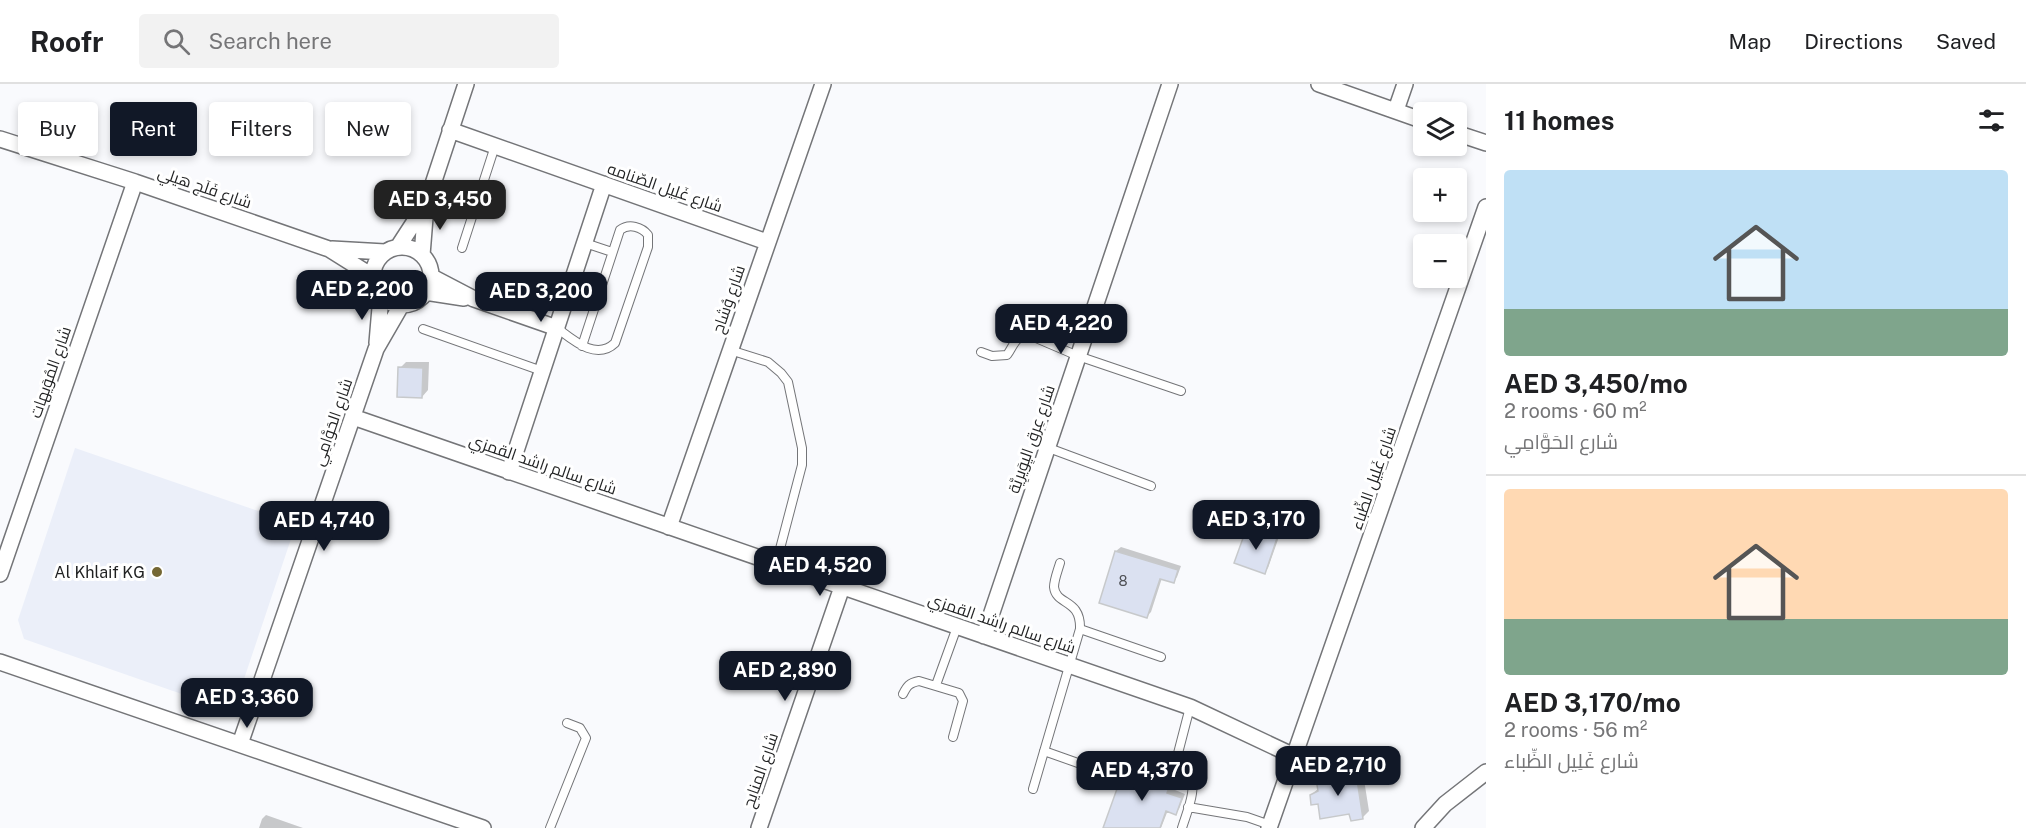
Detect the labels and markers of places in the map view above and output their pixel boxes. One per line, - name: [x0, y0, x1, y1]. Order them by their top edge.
- pin: AED 3,450: [371, 180, 509, 231]
- pin: AED 2,200: [293, 270, 431, 321]
- pin: AED 3,200: [472, 272, 610, 323]
- pin: AED 4,220: [992, 304, 1130, 355]
- pin: AED 3,170: [1187, 500, 1325, 551]
- pin: AED 4,740: [255, 501, 393, 552]
- pin: AED 4,520: [751, 546, 889, 597]
- place label: Al Khlaif KG: [54, 563, 145, 582]
- marker: Al Khlaif KG: [150, 565, 164, 579]
- pin: AED 2,890: [716, 651, 854, 702]
- pin: AED 3,360: [178, 678, 316, 729]
- pin: AED 2,710: [1269, 746, 1407, 797]
- pin: AED 4,370: [1073, 751, 1211, 802]

